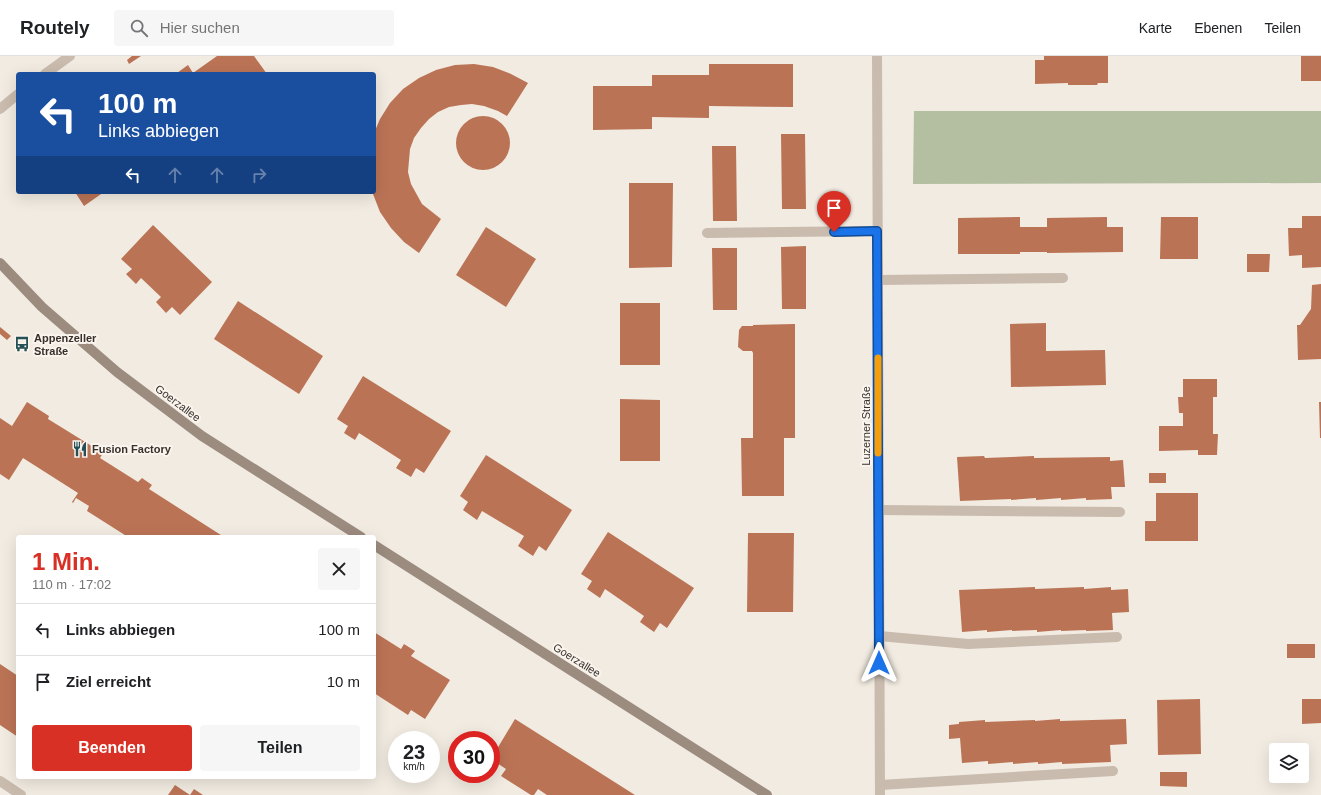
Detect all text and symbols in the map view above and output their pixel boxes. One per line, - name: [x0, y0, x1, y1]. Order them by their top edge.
- search box: [114, 10, 394, 46]
- text: Routely: [20, 17, 90, 38]
- icon: search: [128, 17, 150, 39]
- text: Hier suchen: [160, 19, 240, 36]
- text: Karte: [1139, 20, 1172, 36]
- text: Ebenen: [1194, 20, 1242, 36]
- text: Teilen: [1264, 20, 1301, 36]
- icon: left: [32, 88, 84, 140]
- text: 100 m: [98, 88, 177, 119]
- text: Links abbiegen: [98, 121, 219, 141]
- icon: left: [122, 164, 144, 186]
- icon: ahead: [164, 164, 186, 186]
- icon: ahead: [206, 164, 228, 186]
- icon: right: [248, 164, 270, 186]
- pin: [817, 191, 851, 232]
- icon: arrive: [823, 197, 845, 219]
- place label: Appenzeller Straße: [34, 332, 97, 357]
- bus stop icon: Appenzeller Straße: [13, 335, 31, 353]
- street label: Goerzallee: [153, 382, 203, 424]
- street label: Luzerner Straße: [860, 386, 872, 466]
- restaurant icon: Fusion Factory: [71, 440, 89, 458]
- place label: Fusion Factory: [92, 443, 172, 455]
- text: 1 Min.: [32, 548, 100, 575]
- button: close: [318, 548, 360, 590]
- text: 110 m · 17:02: [32, 577, 111, 592]
- icon: left: [32, 619, 54, 641]
- text: Links abbiegen: [66, 621, 175, 638]
- text: 100 m: [318, 621, 360, 638]
- street label: Goerzallee: [551, 641, 603, 679]
- position arrow: [858, 642, 900, 684]
- icon: arrive: [32, 671, 54, 693]
- text: Ziel erreicht: [66, 673, 151, 690]
- text: 10 m: [327, 673, 360, 690]
- button: Beenden: [32, 725, 192, 771]
- button: Teilen: [200, 725, 360, 771]
- speed limit sign: 30: [448, 731, 500, 783]
- text: 23: [403, 741, 425, 763]
- map controls: [1269, 743, 1309, 783]
- button: layers: [1269, 743, 1309, 783]
- text: km/h: [403, 761, 425, 772]

